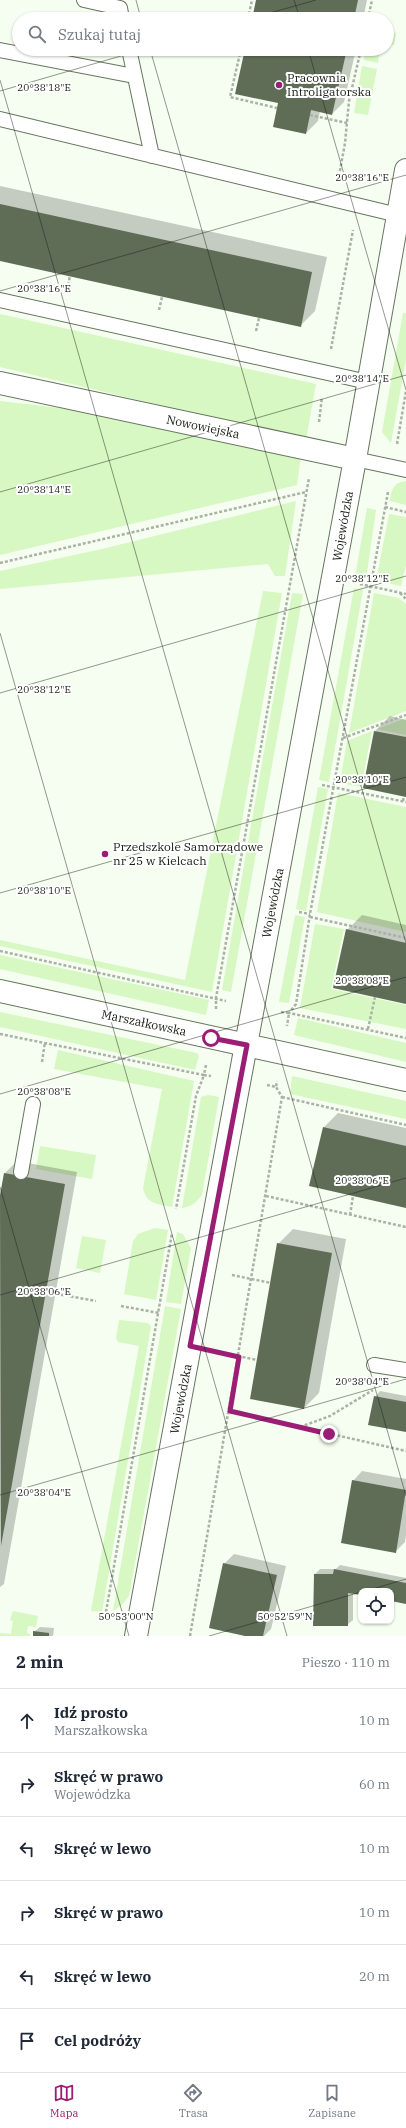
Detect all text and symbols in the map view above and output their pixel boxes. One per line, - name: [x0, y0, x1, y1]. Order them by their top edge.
- search box: [12, 12, 394, 56]
- icon: search: [26, 23, 48, 45]
- text: Szukaj tutaj: [58, 25, 141, 44]
- place label: Pracownia Introligatorska: [287, 70, 372, 99]
- marker: Pracownia Introligatorska: [274, 80, 284, 90]
- text: 20°38'18"E: [17, 81, 71, 94]
- text: 20°38'16"E: [335, 171, 389, 184]
- text: 20°38'16"E: [17, 282, 71, 295]
- text: 20°38'14"E: [335, 372, 389, 385]
- street label: Nowowiejska: [165, 411, 242, 442]
- text: 20°38'14"E: [17, 483, 71, 496]
- street label: Wojewódzka: [329, 489, 356, 562]
- text: 20°38'12"E: [335, 572, 389, 585]
- text: 20°38'12"E: [17, 683, 71, 696]
- text: 20°38'10"E: [335, 773, 389, 786]
- place label: Przedszkole Samorządowe nr 25 w Kielcach: [113, 839, 263, 868]
- marker: Przedszkole Samorządowe nr 25 w Kielcach: [100, 849, 110, 859]
- street label: Wojewódzka: [258, 866, 287, 939]
- text: 20°38'10"E: [17, 884, 71, 897]
- text: 20°38'08"E: [335, 974, 389, 987]
- street label: Marszałkowska: [100, 1006, 188, 1039]
- route start: [202, 1029, 220, 1047]
- text: 20°38'08"E: [17, 1085, 71, 1098]
- text: 20°38'06"E: [335, 1174, 389, 1187]
- text: 20°38'06"E: [17, 1285, 71, 1298]
- street label: Wojewódzka: [166, 1362, 195, 1435]
- text: 20°38'04"E: [335, 1375, 389, 1388]
- route end: [320, 1425, 338, 1443]
- text: 20°38'04"E: [17, 1486, 71, 1499]
- map controls: [358, 1588, 394, 1624]
- button: locate: [358, 1588, 394, 1624]
- text: 50°53'00"N: [99, 1610, 154, 1623]
- text: 50°52'59"N: [258, 1610, 313, 1623]
- text: 2 min: [16, 1651, 64, 1673]
- text: Pieszo · 110 m: [302, 1654, 390, 1671]
- text: Idź prosto: [54, 1703, 128, 1722]
- icon: ahead: [16, 1710, 38, 1732]
- text: 10 m: [359, 1712, 390, 1729]
- text: Marszałkowska: [54, 1722, 148, 1739]
- text: Skręć w prawo: [54, 1767, 163, 1786]
- icon: right: [16, 1774, 38, 1796]
- text: 60 m: [359, 1776, 390, 1793]
- text: Wojewódzka: [54, 1786, 131, 1803]
- icon: left: [16, 1838, 38, 1860]
- text: Skręć w lewo: [54, 1839, 151, 1858]
- text: 10 m: [359, 1840, 390, 1857]
- icon: right: [16, 1902, 38, 1924]
- text: Skręć w prawo: [54, 1903, 163, 1922]
- text: 10 m: [359, 1904, 390, 1921]
- icon: left: [16, 1966, 38, 1988]
- text: Skręć w lewo: [54, 1967, 151, 1986]
- text: 20 m: [359, 1968, 390, 1985]
- icon: arrive: [16, 2030, 38, 2052]
- text: Cel podróży: [54, 2031, 141, 2050]
- tab: Mapa: [50, 2082, 79, 2120]
- tab: Trasa: [179, 2082, 208, 2120]
- tab: Zapisane: [308, 2082, 356, 2120]

